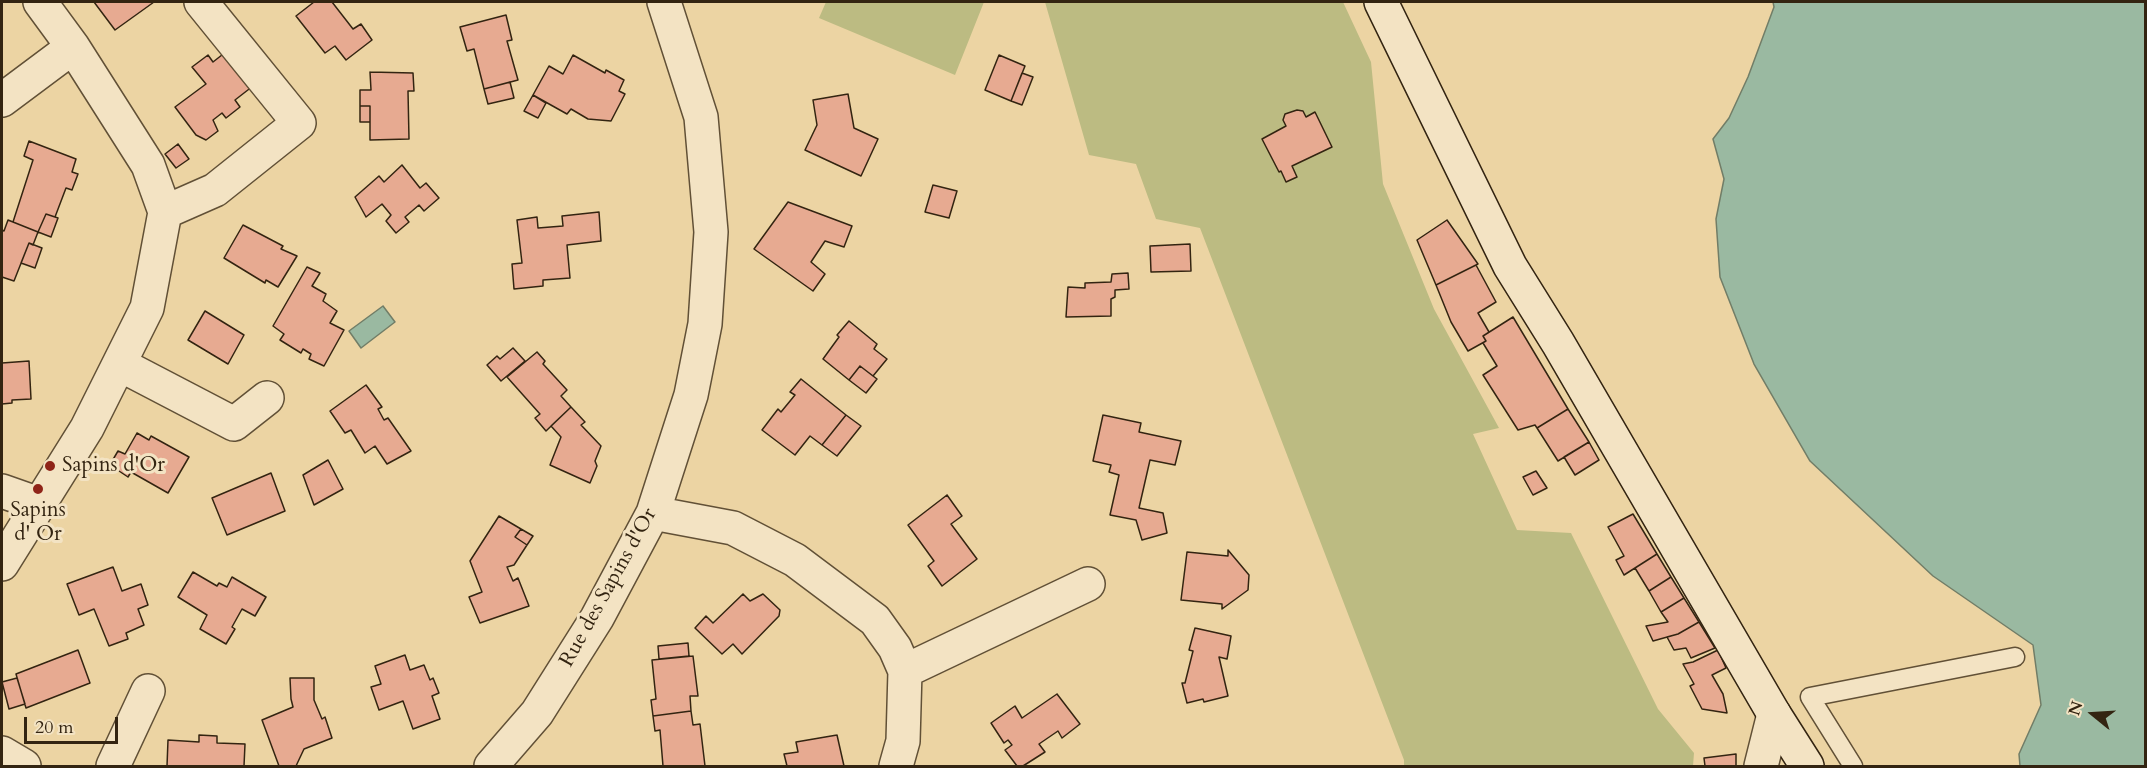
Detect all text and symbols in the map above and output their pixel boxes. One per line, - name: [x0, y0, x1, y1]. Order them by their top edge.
- place label: Sapins d'Or: [62, 453, 165, 479]
- marker: Sapins d'Or: [43, 459, 57, 473]
- marker: Sapins d' Or: [31, 482, 45, 496]
- place label: Sapins d' Or: [10, 498, 66, 548]
- street label: Rue des Sapins d'Or: [555, 504, 663, 672]
- north arrow: [2063, 684, 2123, 744]
- text: N: [2063, 698, 2088, 718]
- scale bar: [27, 705, 122, 743]
- text: 20 m: [35, 715, 74, 740]

